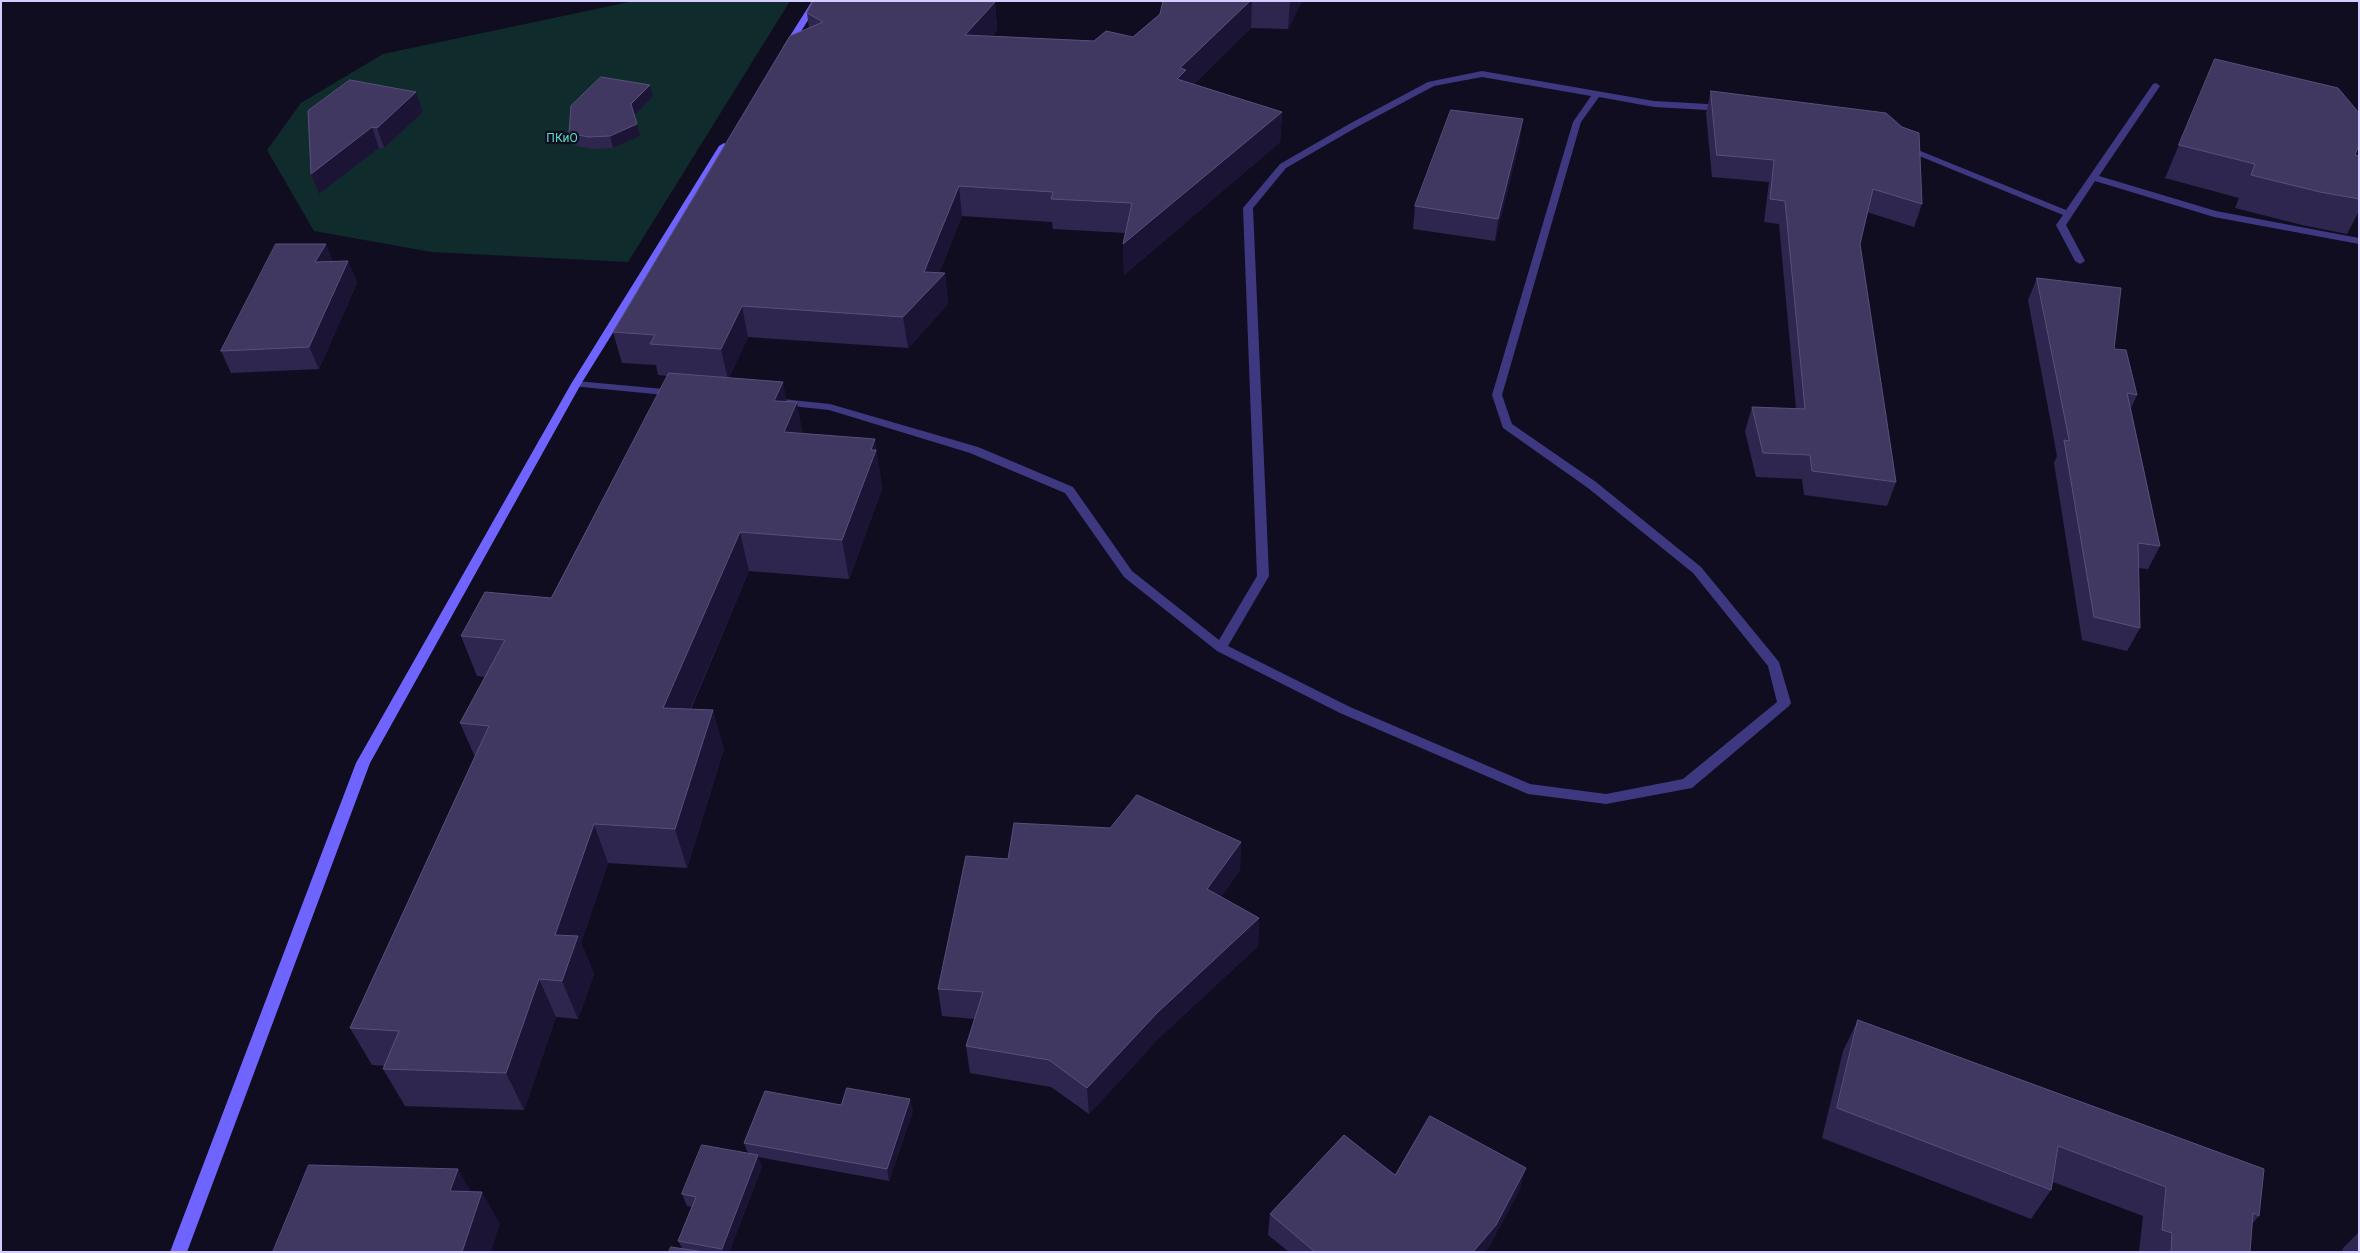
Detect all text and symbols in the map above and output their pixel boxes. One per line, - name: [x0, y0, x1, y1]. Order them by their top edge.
- park label: ПКиО: [546, 132, 578, 146]

